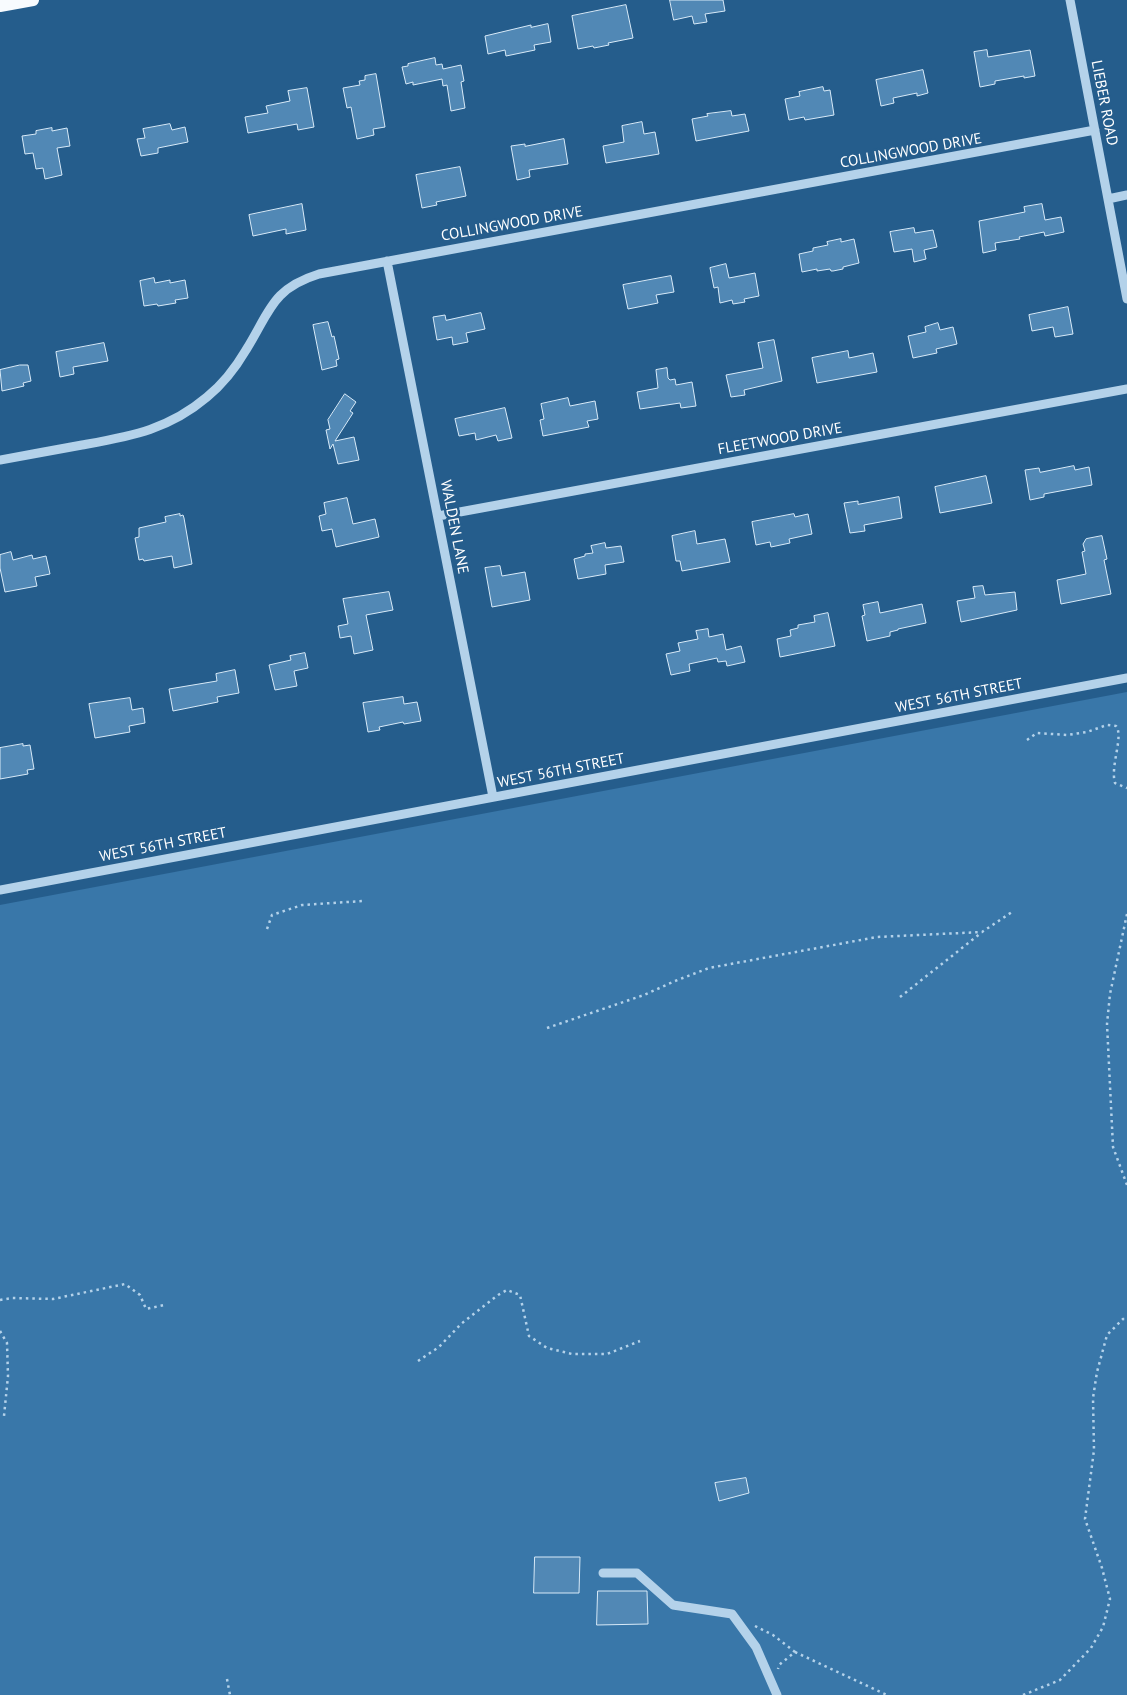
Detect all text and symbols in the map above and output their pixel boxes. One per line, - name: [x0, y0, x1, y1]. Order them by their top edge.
- street label: LIEBER ROAD: [1087, 59, 1121, 147]
- street label: COLLINGWOOD DRIVE: [839, 130, 983, 172]
- street label: COLLINGWOOD DRIVE: [440, 203, 584, 245]
- street label: FLEETWOOD DRIVE: [716, 419, 844, 459]
- street label: WALDEN LANE: [436, 479, 472, 575]
- street label: WEST 56TH STREET: [894, 675, 1024, 717]
- street label: WEST 56TH STREET: [496, 750, 626, 792]
- street label: WEST 56TH STREET: [98, 824, 228, 866]

